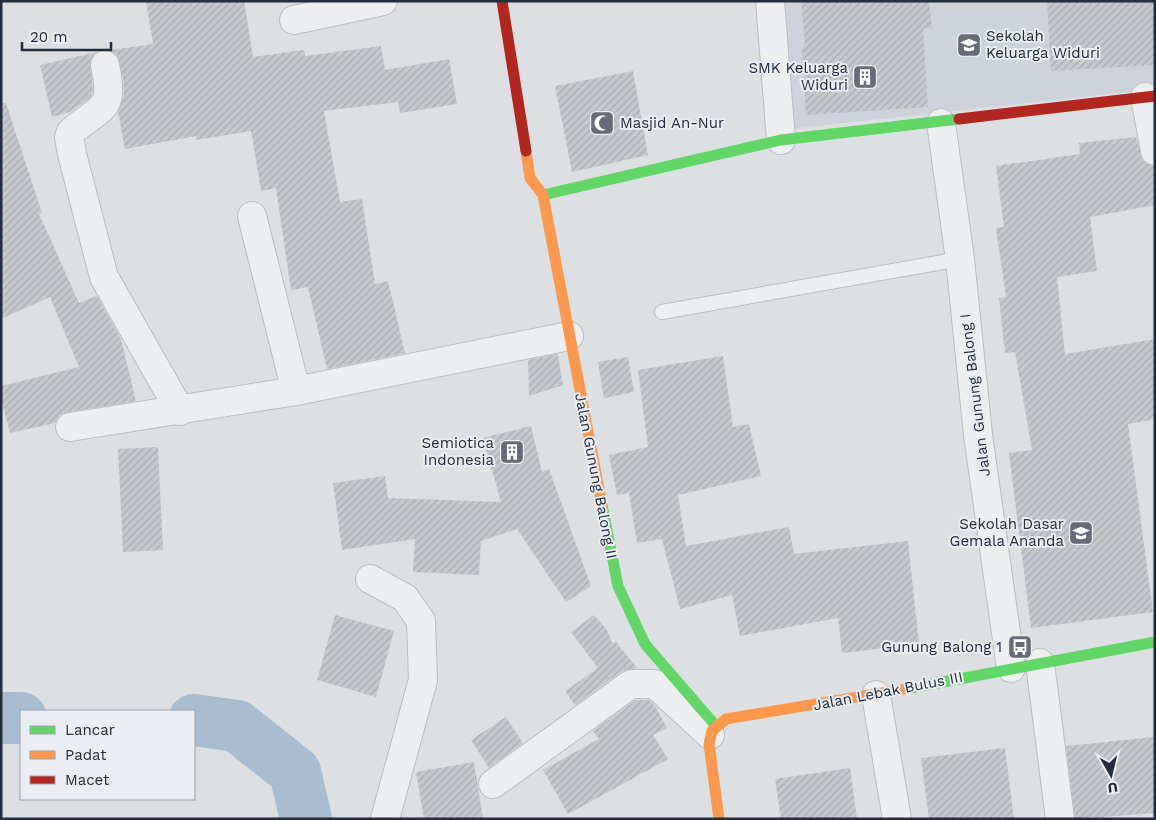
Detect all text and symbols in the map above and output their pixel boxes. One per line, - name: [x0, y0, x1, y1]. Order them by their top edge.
- scale bar: [22, 20, 111, 52]
- place label: Sekolah Keluarga Widuri: [986, 27, 1100, 62]
- text: 20 m: [30, 28, 68, 46]
- school or university icon: Sekolah Keluarga Widuri: [956, 32, 982, 58]
- place label: SMK Keluarga Widuri: [748, 59, 849, 94]
- building icon: SMK Keluarga Widuri: [852, 64, 878, 90]
- mosque icon: Masjid An-Nur: [589, 110, 615, 136]
- place label: Masjid An-Nur: [620, 114, 724, 132]
- street label: Jalan Gunung Balong I: [956, 313, 994, 477]
- street label: Jalan Gunung Balong II: [571, 392, 621, 560]
- place label: Semiotica Indonesia: [421, 434, 495, 469]
- building icon: Semiotica Indonesia: [499, 439, 525, 465]
- place label: Sekolah Dasar Gemala Ananda: [950, 515, 1065, 550]
- school or university icon: Sekolah Dasar Gemala Ananda: [1068, 520, 1094, 546]
- bus stop icon: Gunung Balong 1: [1007, 634, 1033, 660]
- place label: Gunung Balong 1: [881, 638, 1002, 656]
- street label: Jalan Lebak Bulus III: [812, 668, 964, 714]
- legend: [20, 710, 195, 800]
- text: Lancar: [65, 721, 115, 739]
- text: Padat: [65, 746, 107, 764]
- north arrow: [1086, 750, 1136, 800]
- text: Macet: [65, 771, 110, 789]
- text: U: [1107, 779, 1119, 796]

